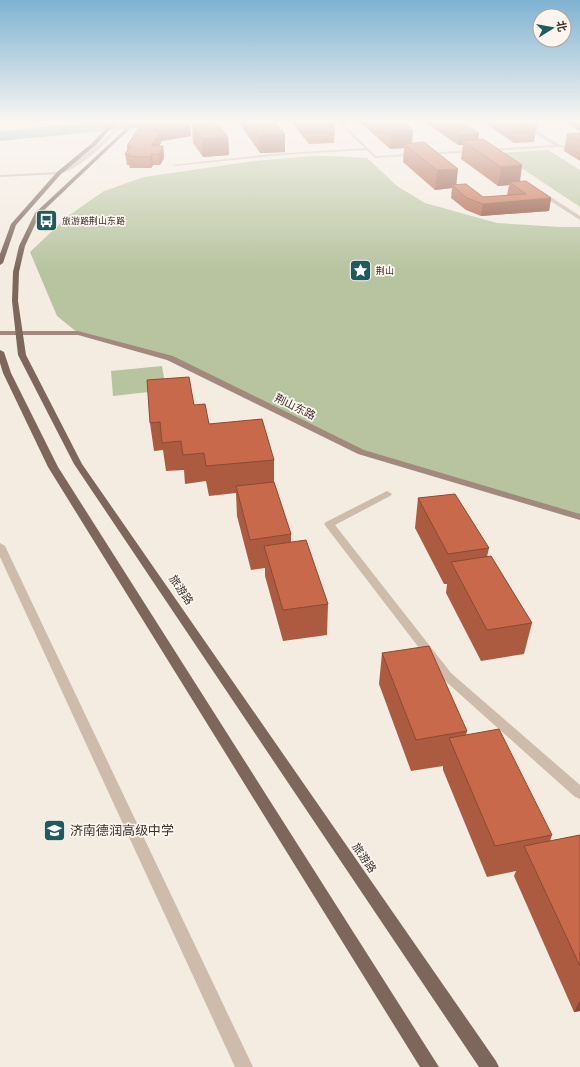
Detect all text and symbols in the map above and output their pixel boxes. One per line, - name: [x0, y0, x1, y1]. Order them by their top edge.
- north arrow: [532, 8, 572, 48]
- text: 北: [553, 19, 570, 33]
- bus stop icon: 旅游路荆山东路: [34, 208, 60, 234]
- place label: 旅游路荆山东路: [62, 215, 125, 227]
- place icon: 荆山: [347, 258, 373, 284]
- place label: 荆山: [376, 265, 394, 277]
- street label: 荆山东路: [272, 391, 318, 423]
- street label: 旅游路: [166, 572, 196, 608]
- school or university icon: 济南德润高级中学: [41, 818, 67, 844]
- place label: 济南德润高级中学: [70, 822, 174, 840]
- street label: 旅游路: [349, 840, 379, 876]

